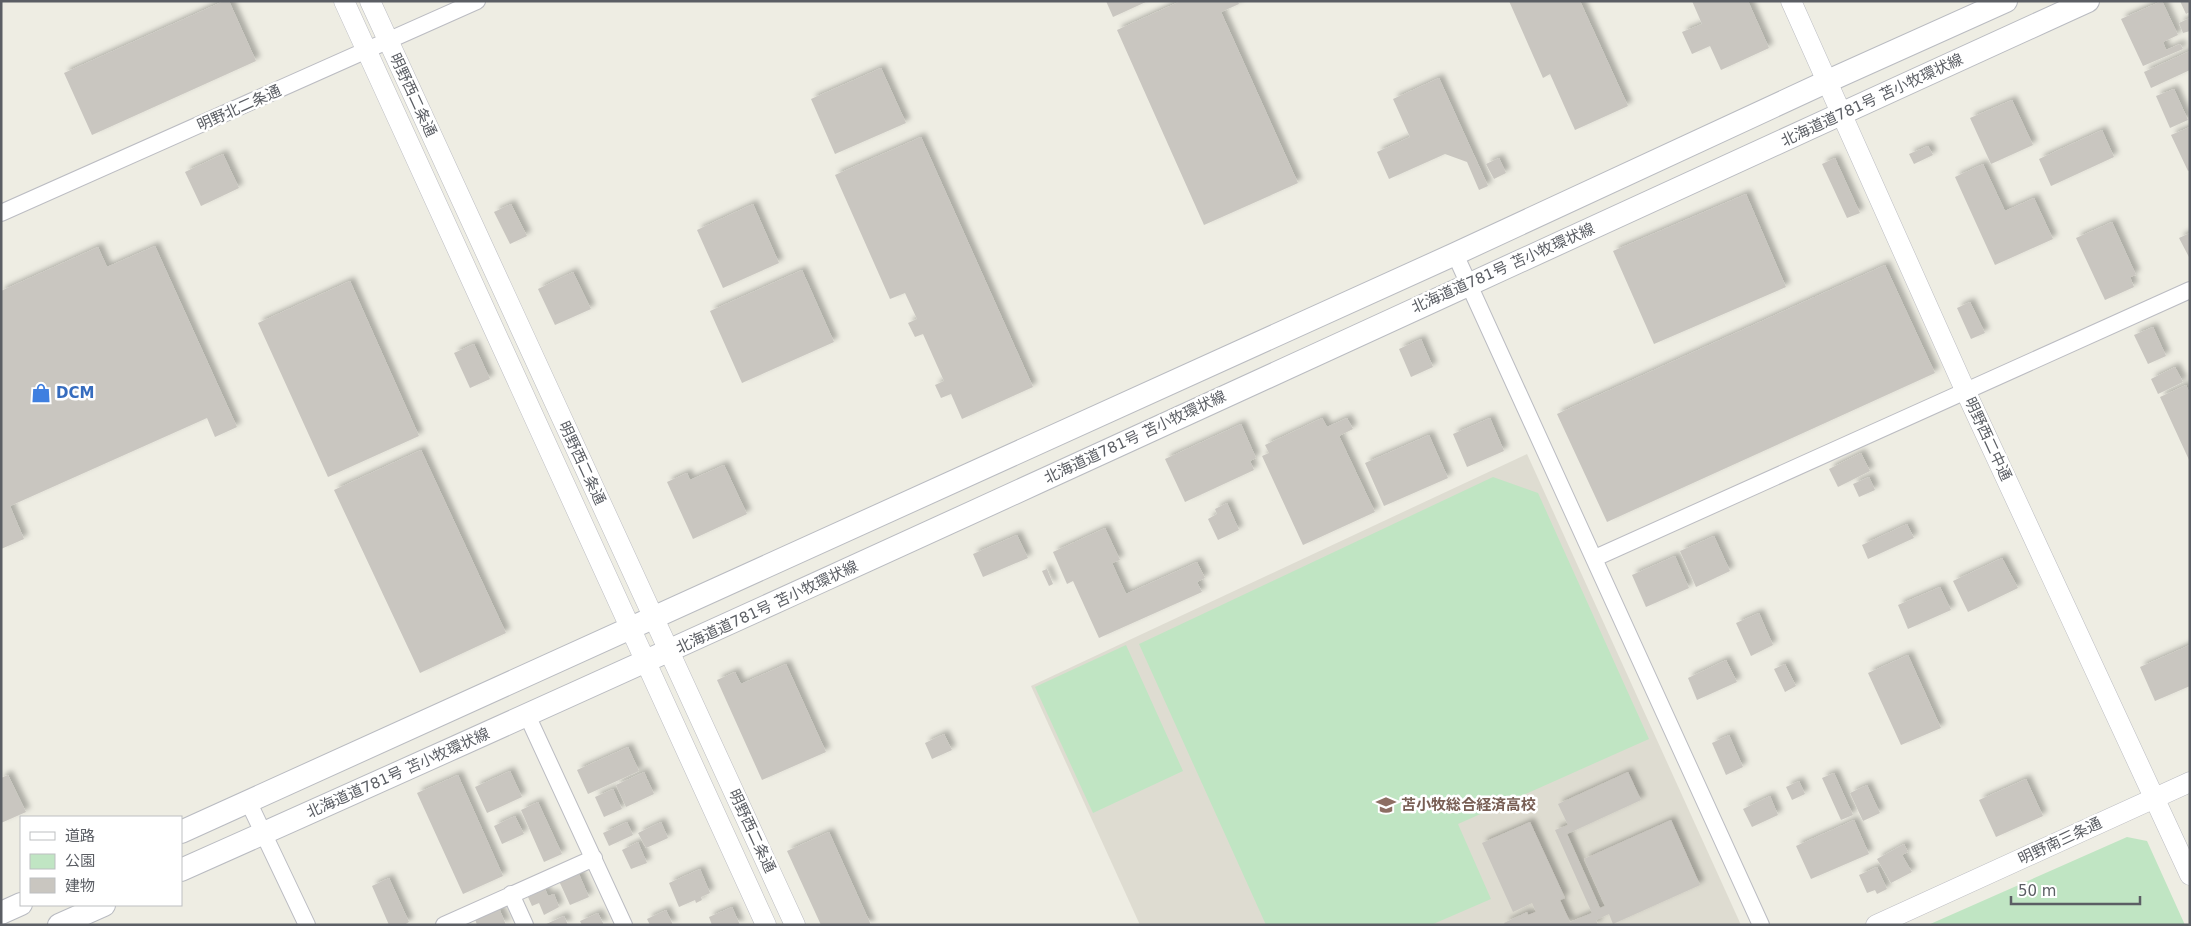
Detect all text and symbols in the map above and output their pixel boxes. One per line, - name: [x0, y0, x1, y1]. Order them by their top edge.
- street label: 明野西二条通: [386, 50, 440, 140]
- street label: 北海道道781号 苫小牧環状線: [1778, 50, 1966, 150]
- street label: 明野北二条通: [194, 81, 284, 135]
- street label: 北海道道781号 苫小牧環状線: [1409, 219, 1597, 317]
- shop icon: DCM: [30, 382, 52, 404]
- place label: DCM: [56, 384, 94, 402]
- street label: 北海道道781号 苫小牧環状線: [1041, 387, 1229, 487]
- street label: 明野西二中通: [1961, 394, 2015, 484]
- street label: 明野西二条通: [555, 418, 609, 508]
- street label: 北海道道781号 苫小牧環状線: [673, 557, 861, 657]
- street label: 北海道道781号 苫小牧環状線: [304, 724, 492, 822]
- street label: 明野西二条通: [725, 786, 779, 876]
- school or university icon: 苫小牧総合経済高校: [1375, 794, 1397, 816]
- place label: 苫小牧総合経済高校: [1401, 796, 1536, 814]
- street label: 明野南三条通: [2015, 814, 2105, 868]
- legend: [20, 816, 182, 906]
- text: 道路: [65, 827, 95, 845]
- text: 公園: [65, 852, 95, 870]
- scale bar: [2011, 874, 2140, 906]
- text: 建物: [65, 877, 95, 895]
- text: 50 m: [2018, 882, 2056, 900]

